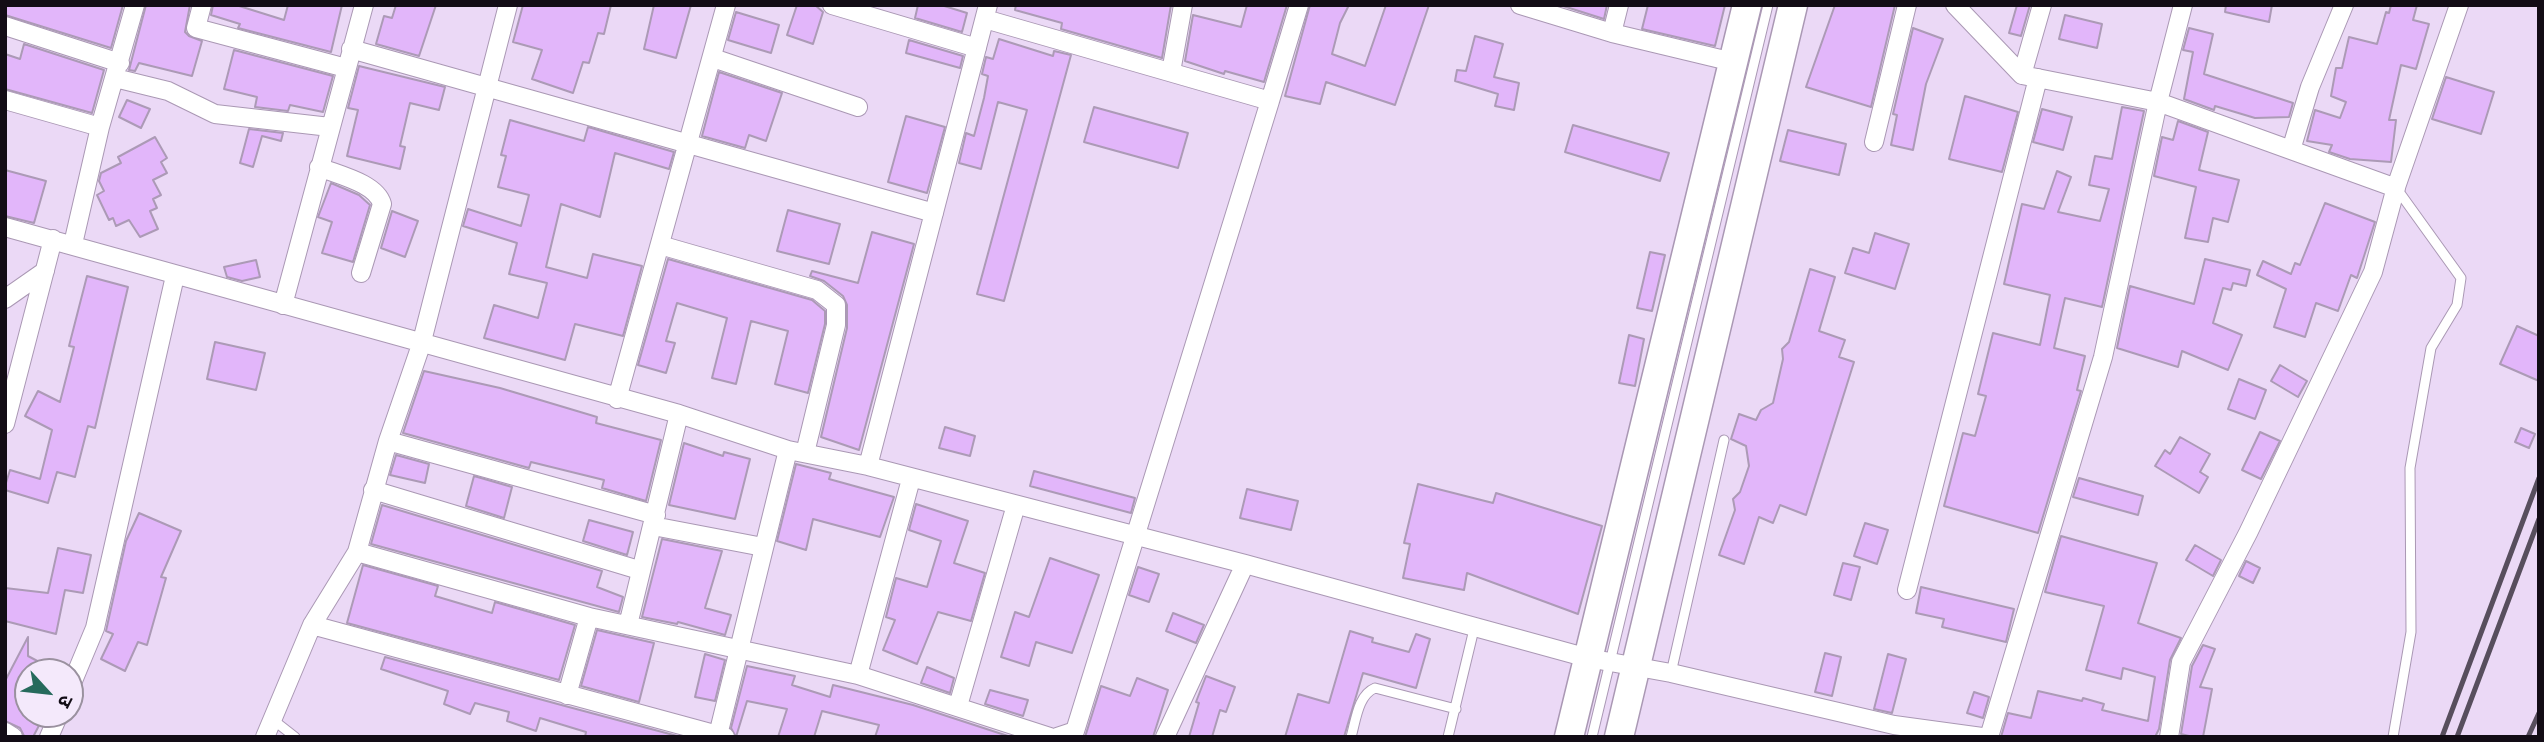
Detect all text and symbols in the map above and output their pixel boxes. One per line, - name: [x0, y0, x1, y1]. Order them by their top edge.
- north arrow: [14, 658, 84, 728]
- text: उ: [52, 691, 80, 712]

